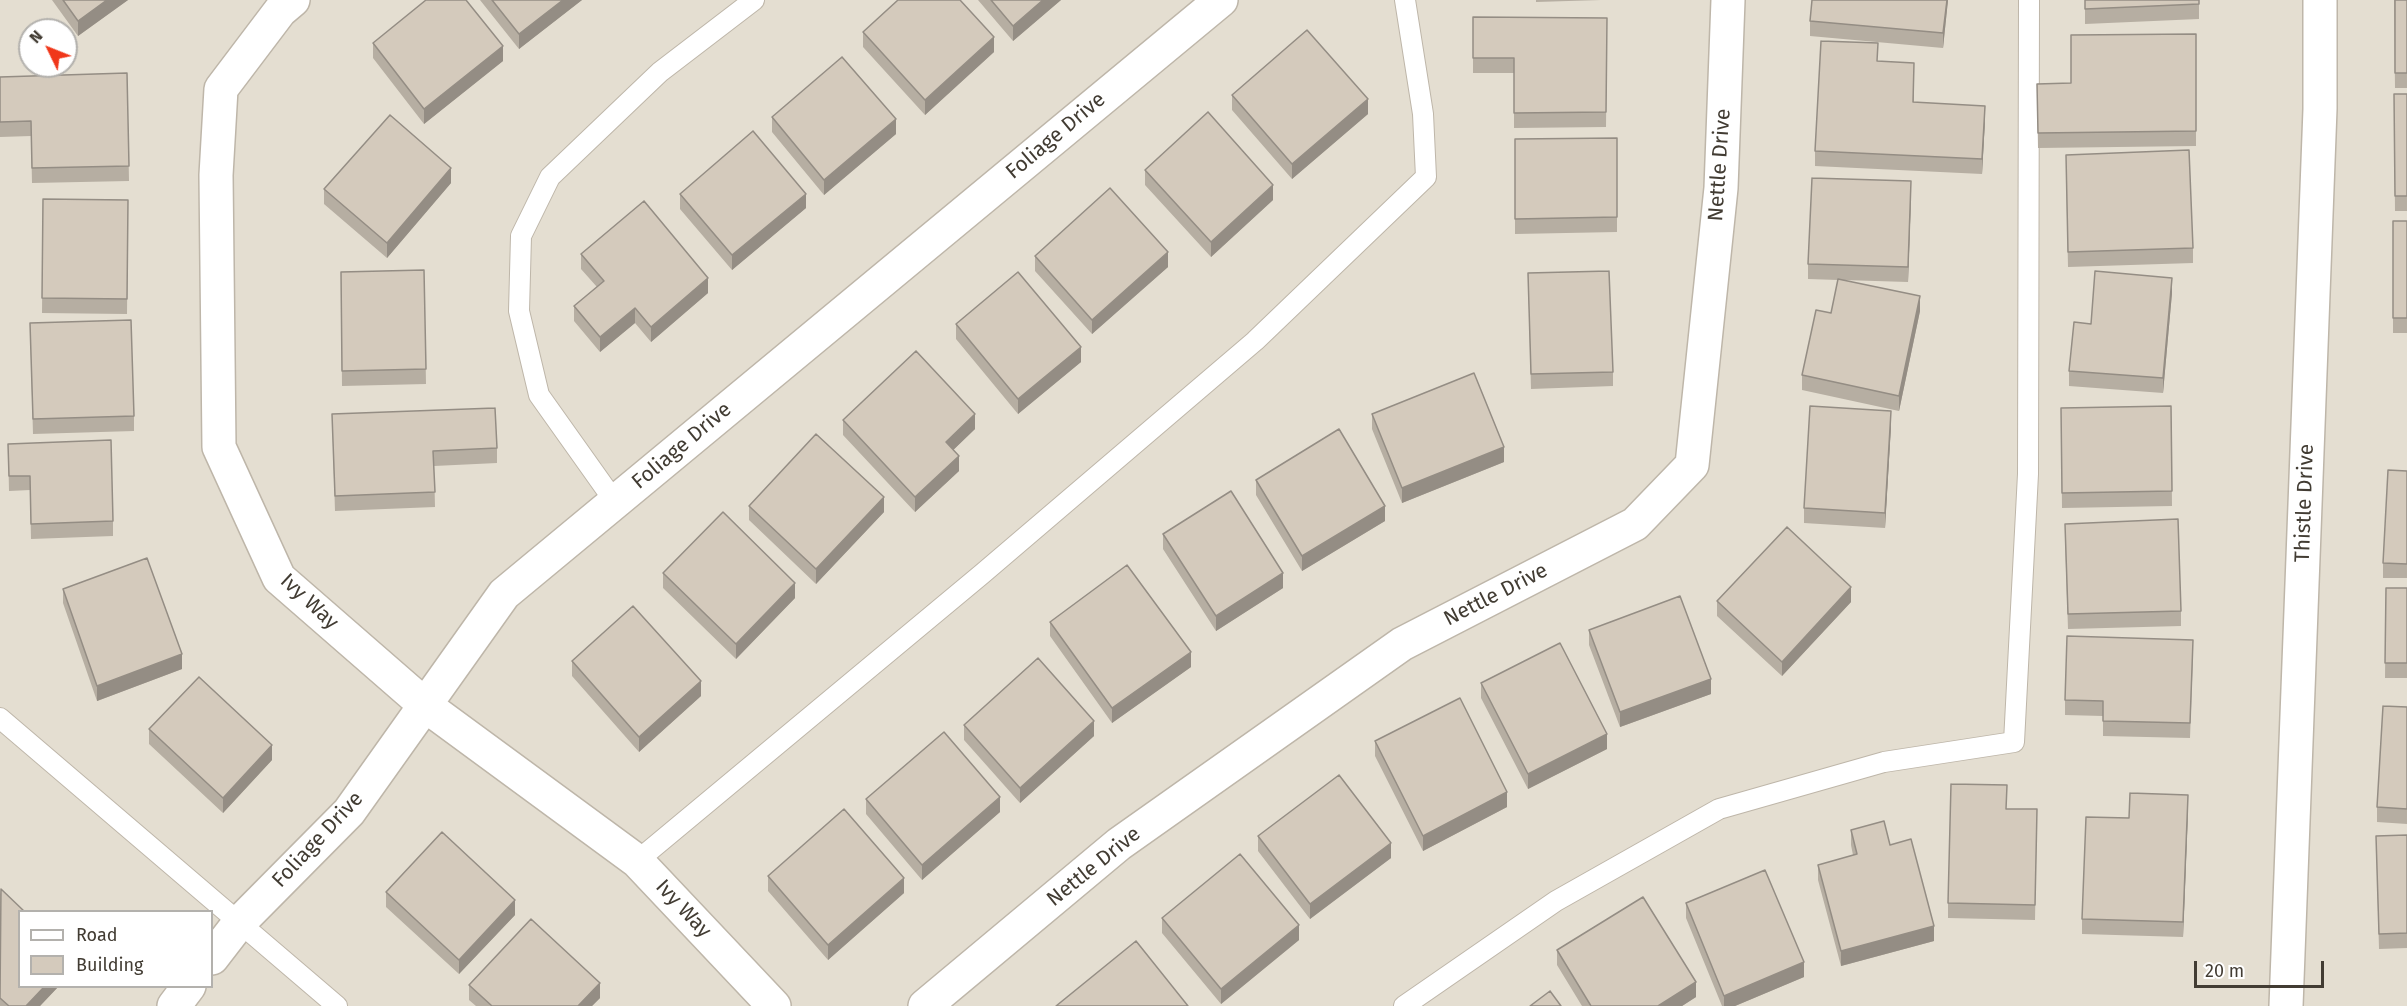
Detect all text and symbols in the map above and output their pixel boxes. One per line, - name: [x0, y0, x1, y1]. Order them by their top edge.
- north arrow: [18, 18, 78, 78]
- text: N: [25, 26, 46, 47]
- street label: Foliage Drive: [1001, 87, 1111, 185]
- street label: Nettle Drive: [1703, 108, 1737, 222]
- street label: Foliage Drive: [627, 397, 737, 495]
- street label: Thistle Drive: [2290, 443, 2320, 563]
- street label: Nettle Drive: [1440, 558, 1552, 632]
- street label: Ivy Way: [275, 569, 343, 635]
- street label: Foliage Drive: [267, 787, 369, 893]
- street label: Nettle Drive: [1042, 822, 1146, 912]
- street label: Ivy Way: [650, 875, 716, 943]
- legend: [18, 910, 213, 988]
- text: Road: [76, 924, 118, 946]
- scale bar: [2197, 949, 2328, 987]
- text: Building: [76, 954, 143, 976]
- text: 20 m: [2205, 960, 2244, 982]

